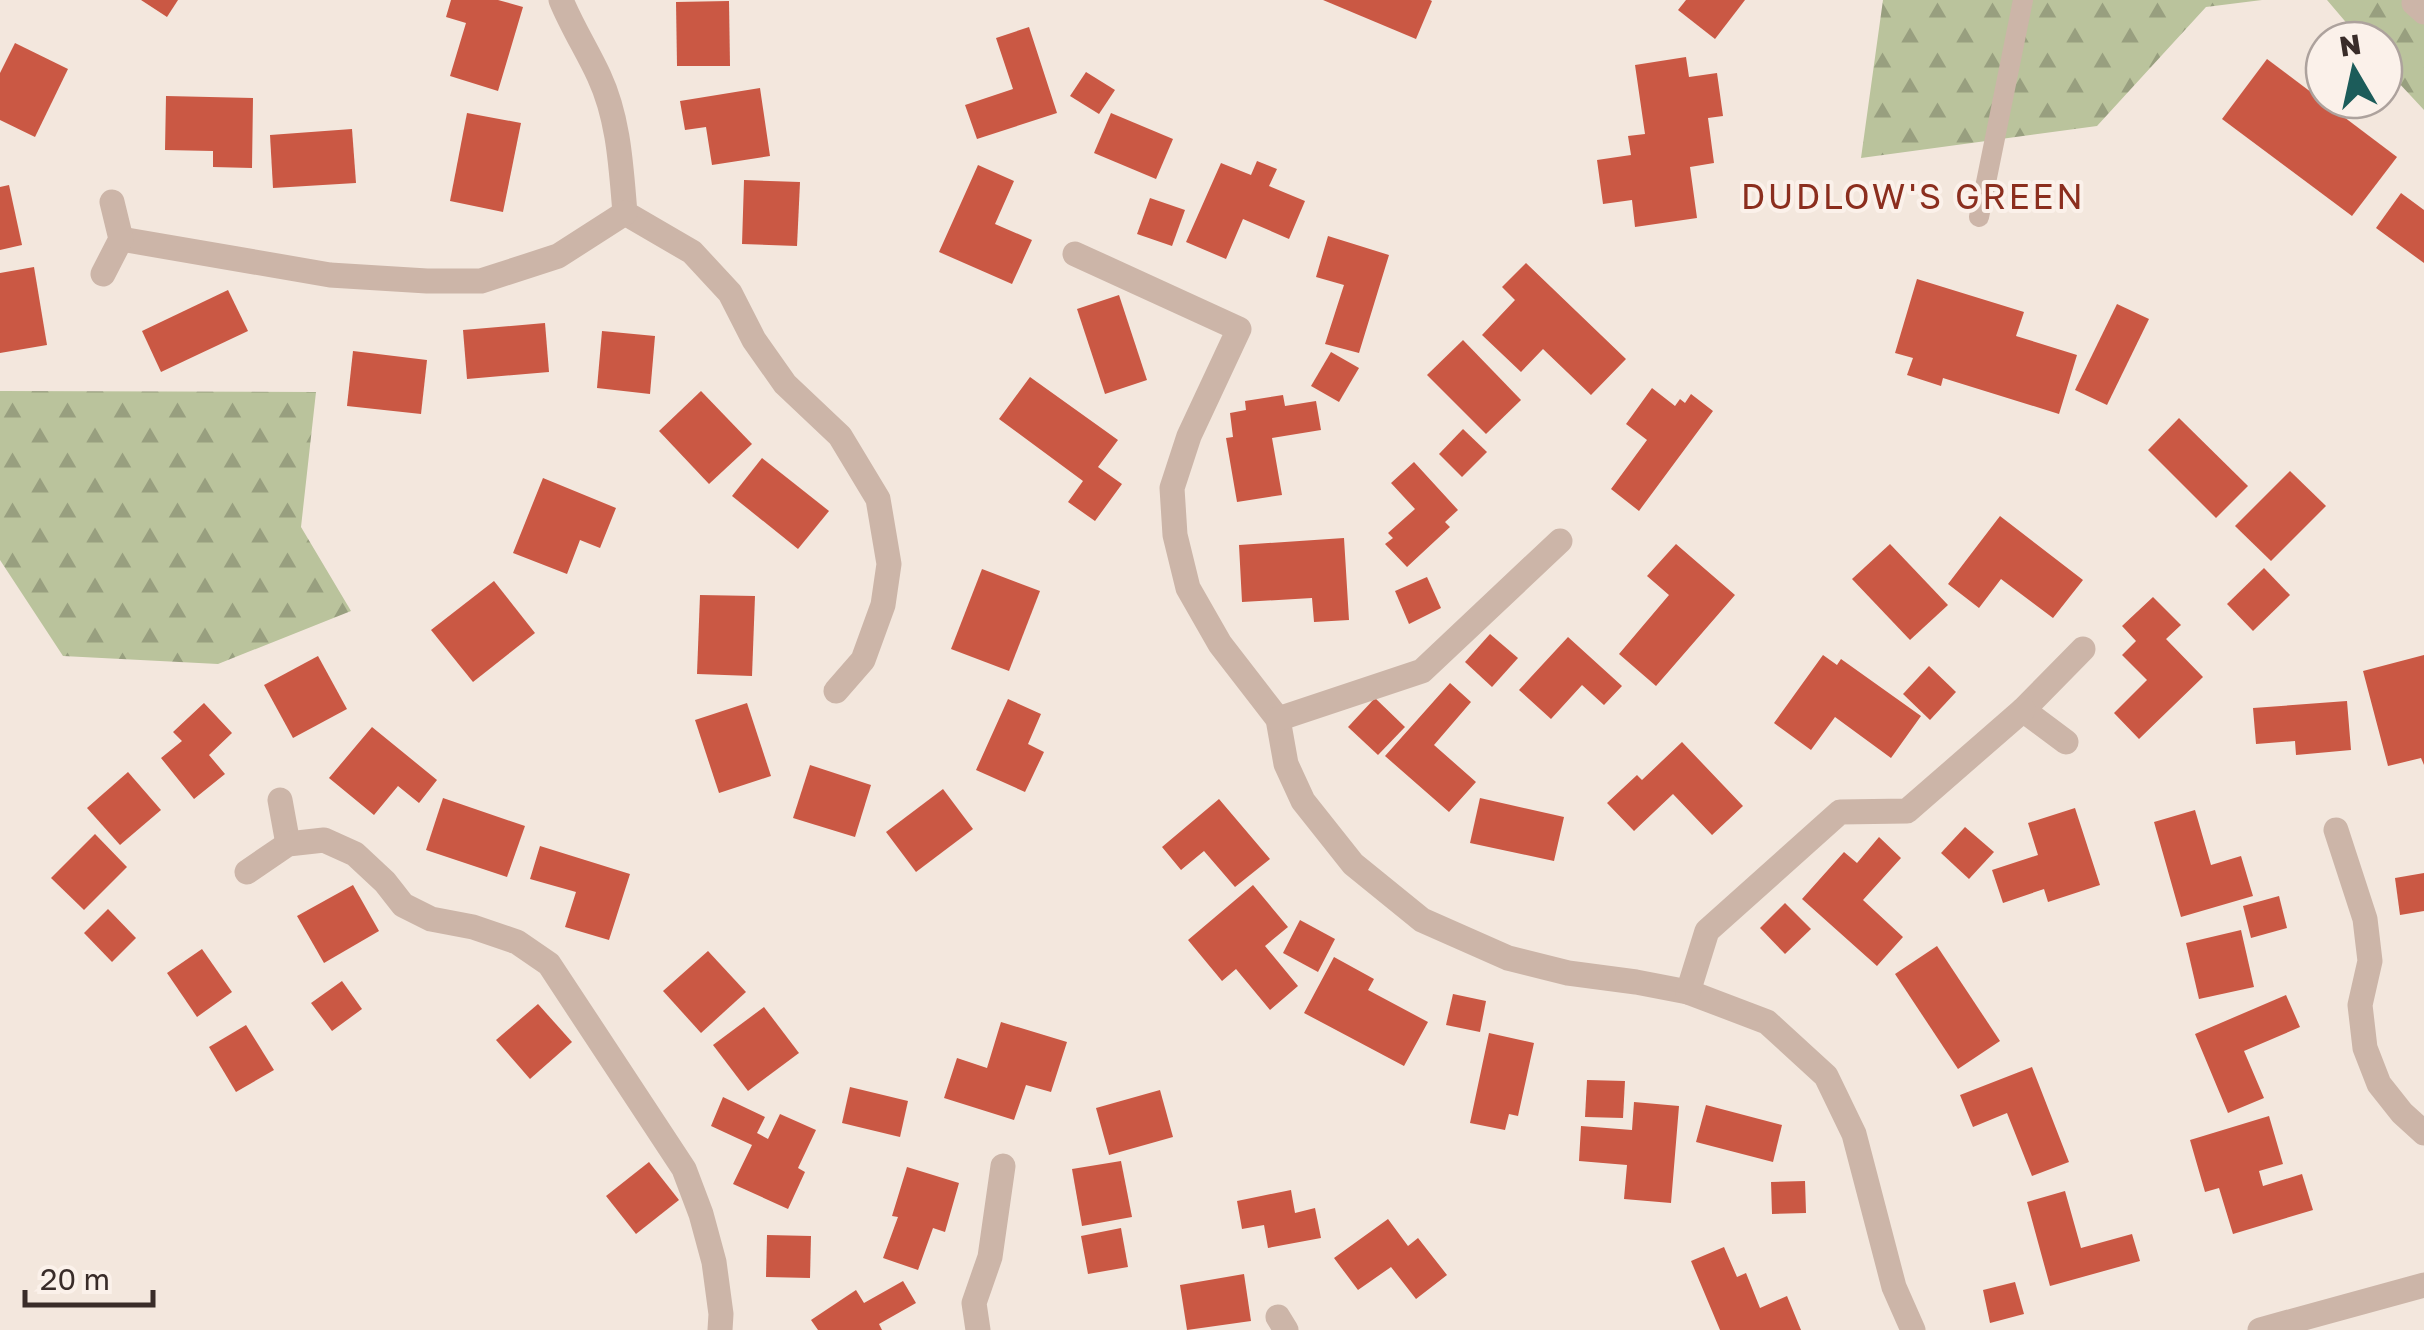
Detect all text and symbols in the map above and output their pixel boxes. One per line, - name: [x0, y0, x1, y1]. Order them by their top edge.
- north arrow: [2304, 20, 2404, 120]
- text: N: [2337, 27, 2363, 63]
- district label: DUDLOW'S GREEN: [1741, 175, 2085, 217]
- scale bar: [25, 1245, 152, 1307]
- text: 20 m: [40, 1261, 110, 1297]

